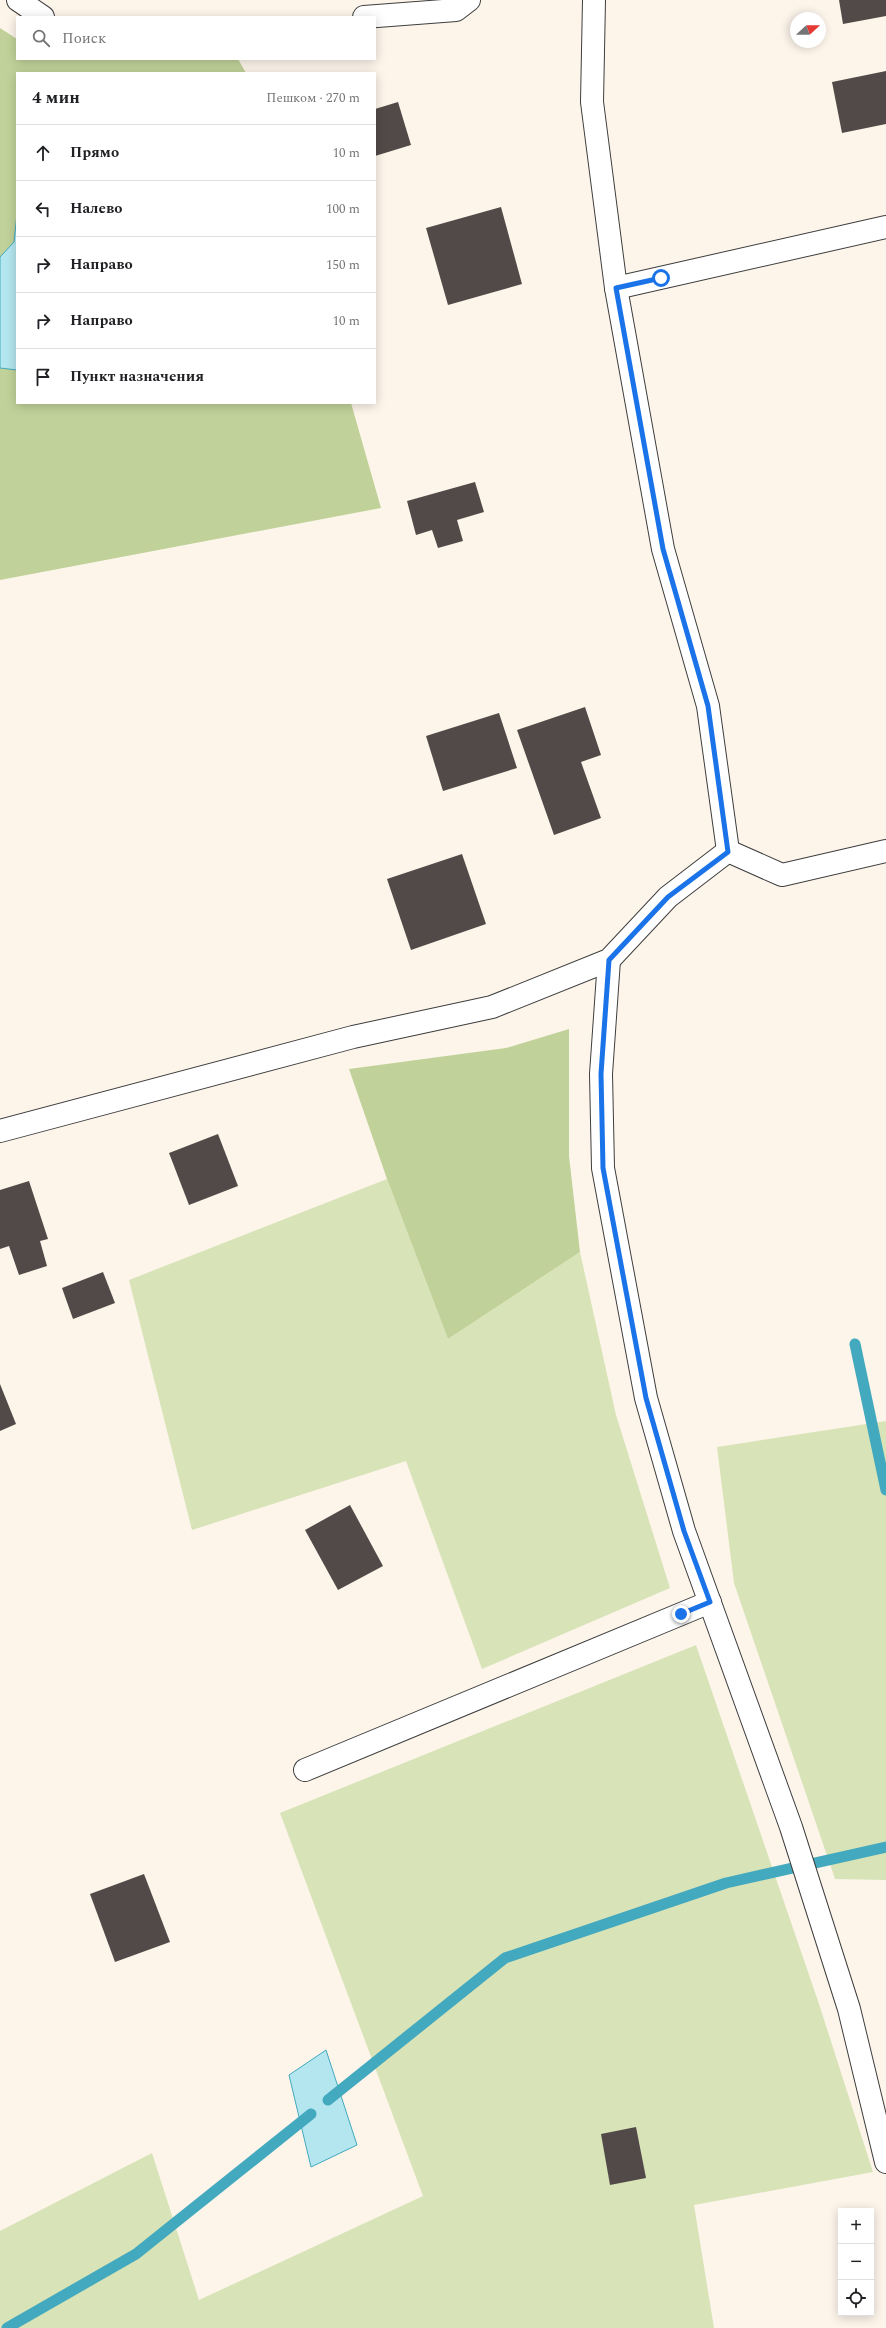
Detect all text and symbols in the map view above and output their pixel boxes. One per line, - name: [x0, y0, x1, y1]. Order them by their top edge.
- north arrow: [790, 12, 826, 48]
- search box: [16, 16, 376, 60]
- icon: search: [30, 27, 52, 49]
- text: Поиск: [62, 27, 106, 50]
- text: 4 мин: [32, 85, 80, 111]
- text: Пешком · 270 m: [266, 88, 360, 108]
- text: Прямо: [70, 141, 119, 164]
- icon: ahead: [32, 142, 54, 164]
- text: 10 m: [333, 143, 360, 163]
- text: Налево: [70, 197, 123, 220]
- icon: left: [32, 198, 54, 220]
- text: 100 m: [326, 199, 360, 219]
- text: Направо: [70, 253, 133, 276]
- icon: right: [32, 254, 54, 276]
- text: 150 m: [326, 255, 360, 275]
- route start: [652, 269, 670, 287]
- text: Направо: [70, 309, 133, 332]
- icon: right: [32, 310, 54, 332]
- text: 10 m: [333, 311, 360, 331]
- text: Пункт назначения: [70, 365, 204, 388]
- icon: arrive: [32, 366, 54, 388]
- route end: [672, 1605, 690, 1623]
- map controls: [838, 2208, 874, 2316]
- button: +: [838, 2208, 874, 2244]
- button: −: [838, 2244, 874, 2280]
- button: locate: [838, 2280, 874, 2316]

